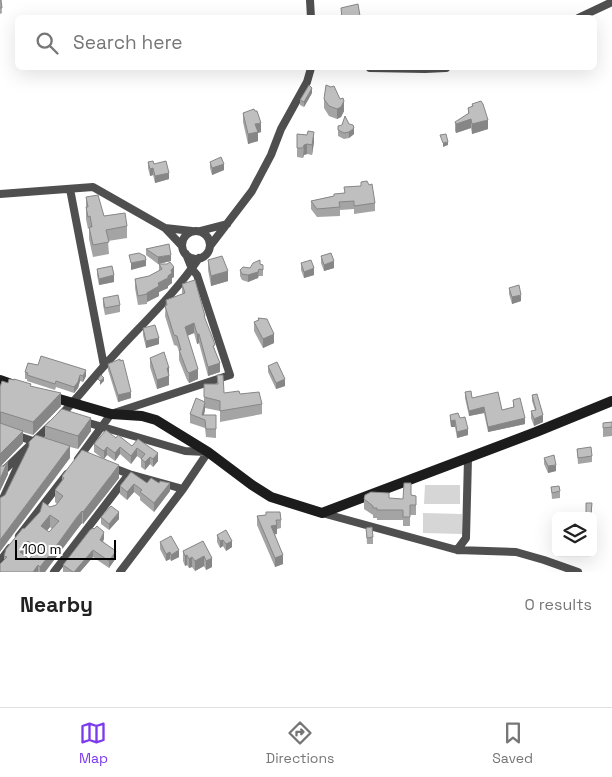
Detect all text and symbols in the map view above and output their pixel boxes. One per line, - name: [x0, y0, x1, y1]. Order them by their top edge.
- search box: [15, 15, 597, 70]
- icon: search: [33, 29, 61, 57]
- text: Search here: [73, 30, 183, 55]
- map controls: [552, 512, 597, 557]
- button: layers: [552, 512, 597, 557]
- scale bar: [15, 537, 116, 560]
- text: 100 m: [22, 540, 61, 558]
- text: Nearby: [20, 591, 93, 618]
- text: 0 results: [524, 594, 592, 615]
- tab: Map: [79, 719, 108, 767]
- tab: Directions: [266, 719, 334, 767]
- tab: Saved: [492, 719, 533, 767]

